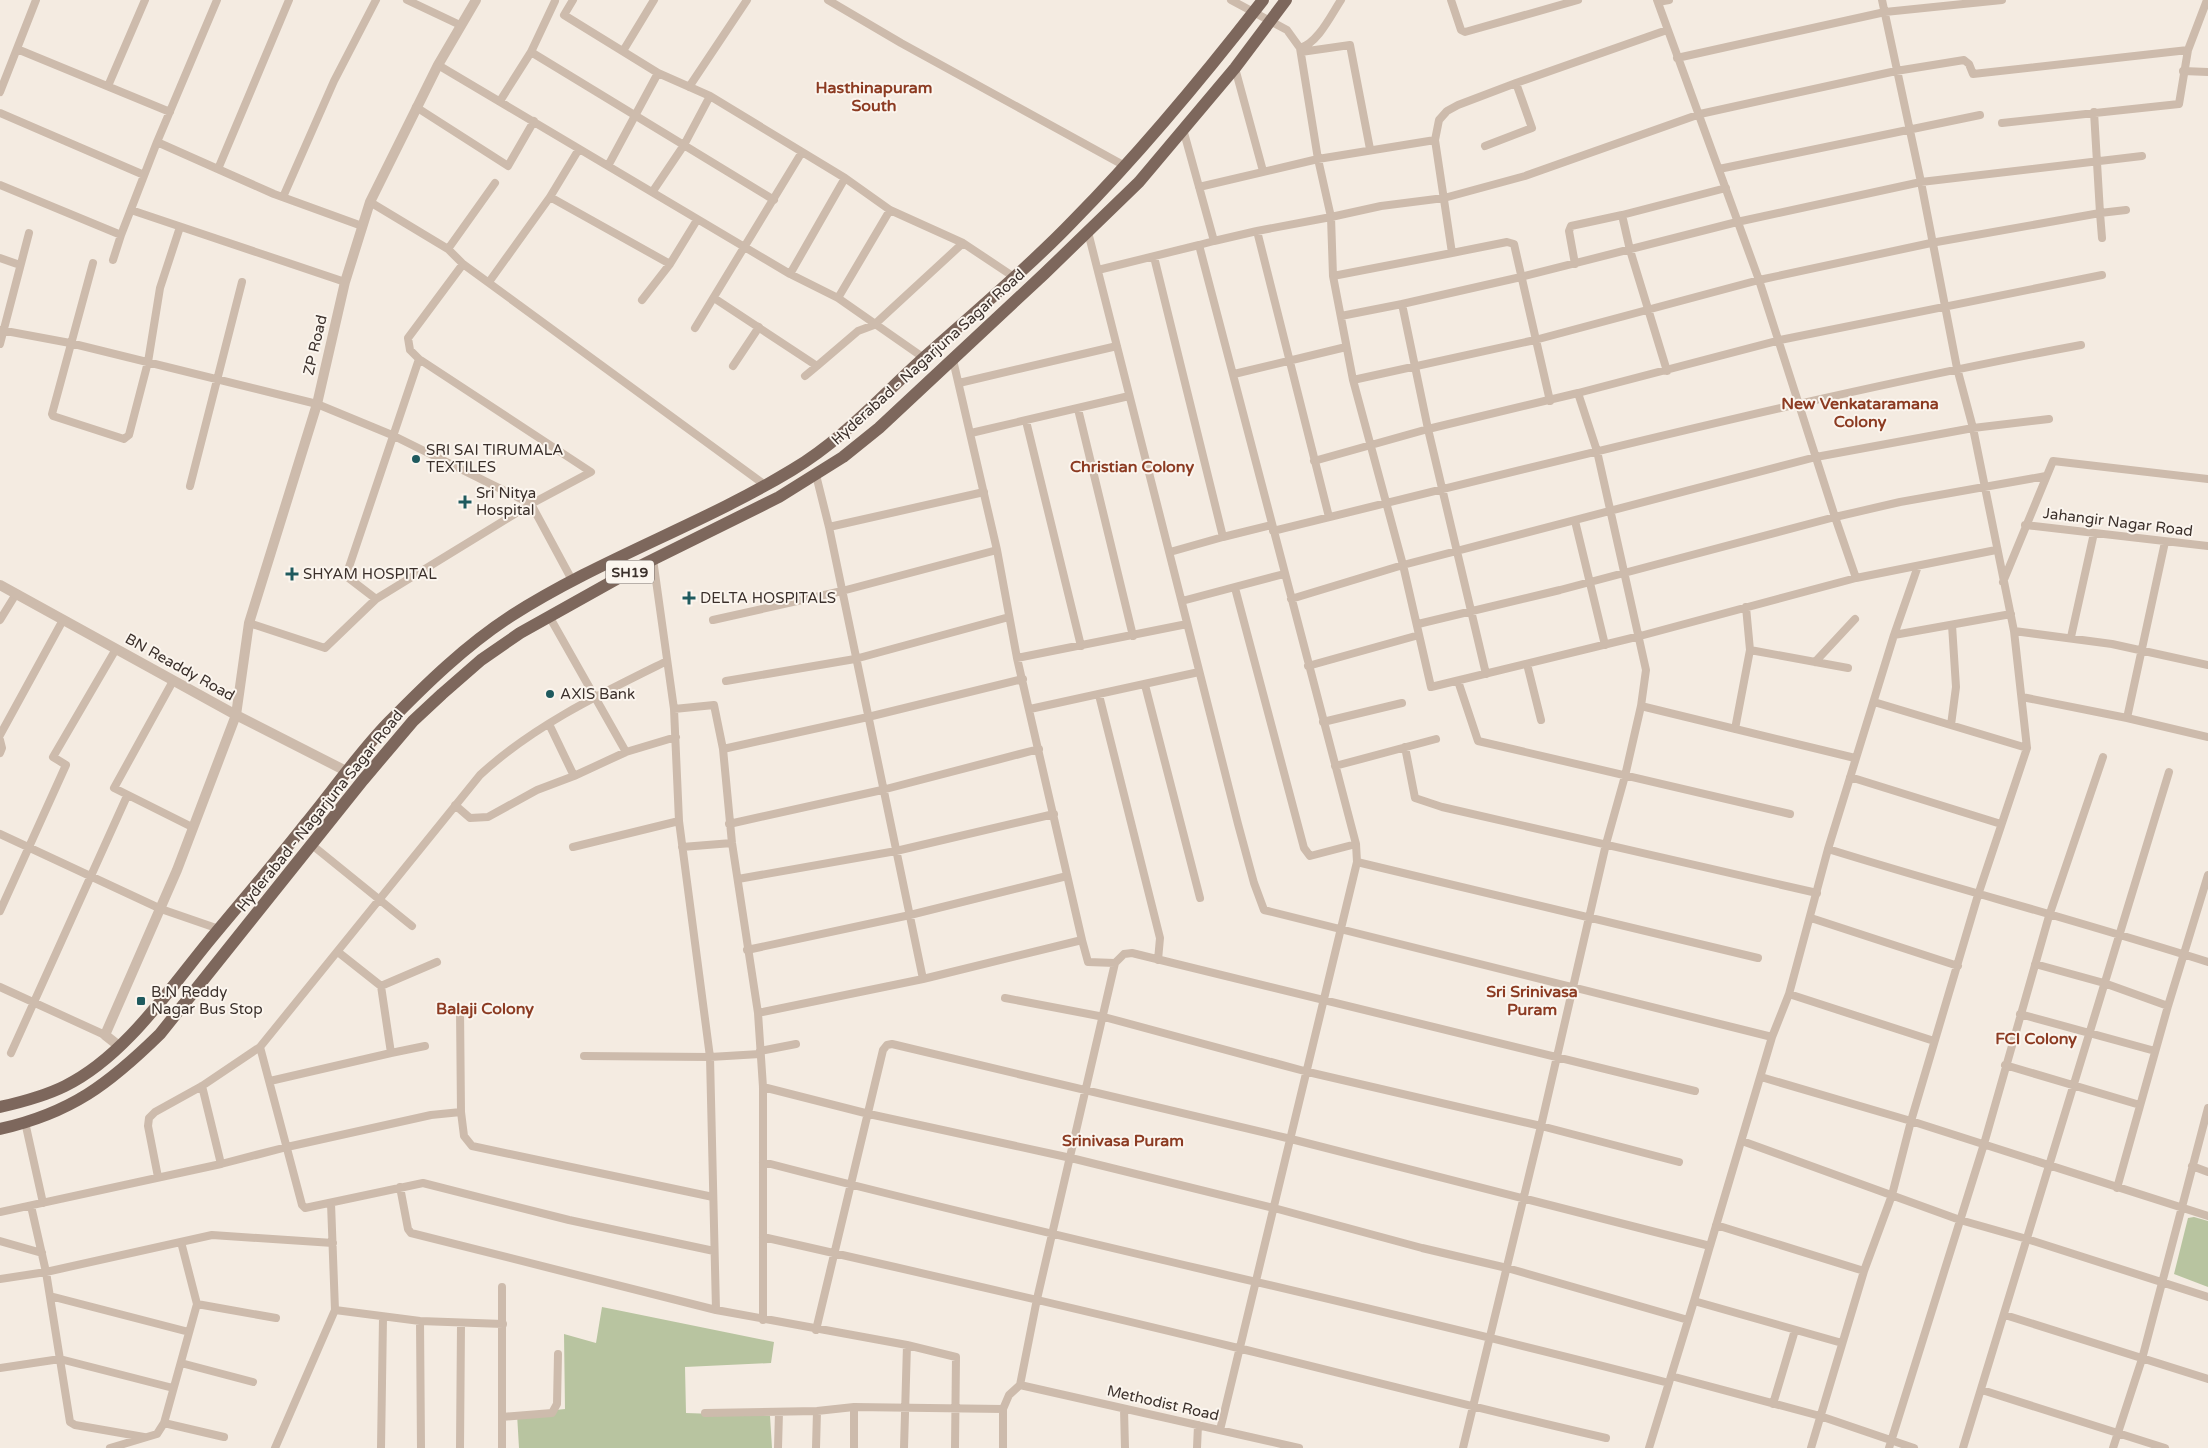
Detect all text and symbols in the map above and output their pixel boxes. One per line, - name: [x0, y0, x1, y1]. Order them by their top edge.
- district label: Hasthinapuram South: [816, 78, 932, 116]
- street label: Hyderabad - Nagarjuna Sagar Road: [828, 265, 1028, 449]
- street label: ZP Road: [299, 313, 331, 377]
- district label: New Venkataramana Colony: [1781, 394, 1939, 432]
- place label: SRI SAI TIRUMALA TEXTILES: [426, 441, 563, 476]
- marker: SRI SAI TIRUMALA TEXTILES: [410, 453, 422, 465]
- district label: Christian Colony: [1070, 457, 1194, 477]
- place label: Sri Nitya Hospital: [476, 484, 536, 519]
- marker: Sri Nitya Hospital: [458, 495, 472, 509]
- street label: Jahangir Nagar Road: [2042, 504, 2194, 540]
- road number: SH19: [606, 560, 654, 584]
- place label: SHYAM HOSPITAL: [303, 565, 437, 583]
- marker: SHYAM HOSPITAL: [285, 567, 299, 581]
- place label: DELTA HOSPITALS: [700, 589, 836, 607]
- marker: DELTA HOSPITALS: [682, 591, 696, 605]
- street label: BN Readdy Road: [122, 629, 238, 705]
- place label: AXIS Bank: [560, 685, 635, 703]
- marker: AXIS Bank: [544, 688, 556, 700]
- street label: Hyderabad - Nagarjuna Sagar Road: [233, 707, 407, 915]
- district label: Sri Srinivasa Puram: [1486, 982, 1578, 1020]
- place label: B.N Reddy Nagar Bus Stop: [151, 983, 263, 1018]
- marker: B.N Reddy Nagar Bus Stop: [135, 995, 147, 1007]
- district label: Balaji Colony: [436, 999, 534, 1019]
- district label: FCI Colony: [1995, 1029, 2077, 1049]
- district label: Srinivasa Puram: [1062, 1131, 1184, 1151]
- street label: Methodist Road: [1105, 1381, 1221, 1425]

